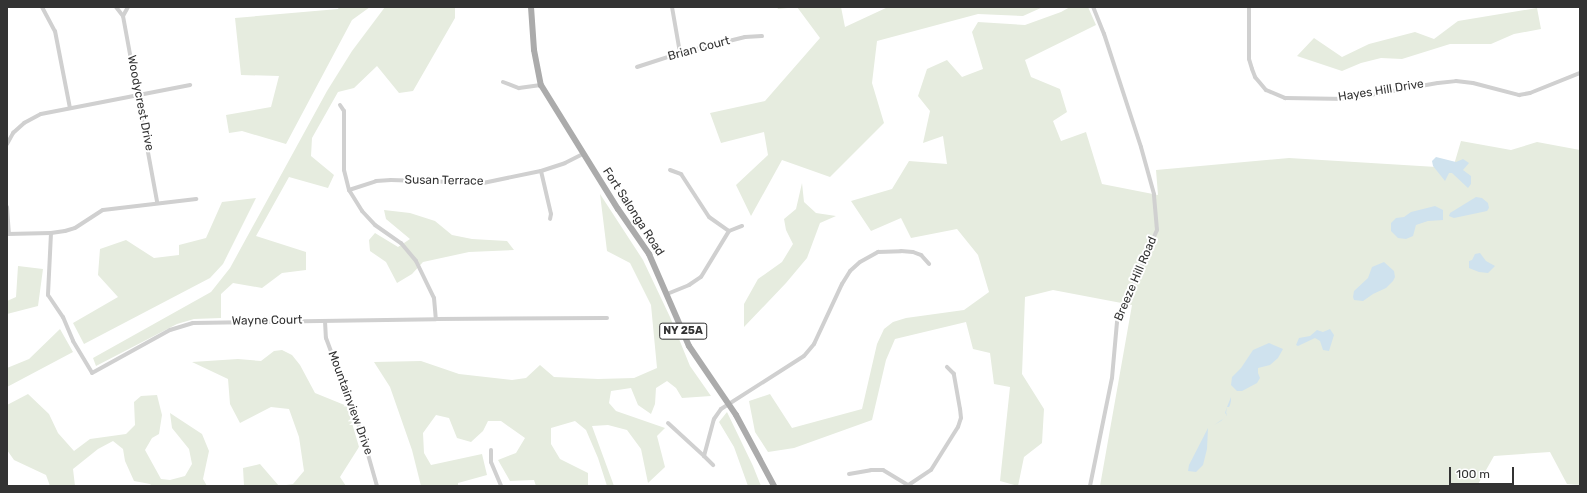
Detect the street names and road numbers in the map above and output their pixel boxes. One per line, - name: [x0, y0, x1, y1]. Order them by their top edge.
- street label: Brian Court: [666, 34, 732, 64]
- street label: Woodycrest Drive: [124, 54, 156, 152]
- street label: Hayes Hill Drive: [1337, 77, 1425, 105]
- street label: Fort Salonga Road: [599, 165, 667, 259]
- street label: Susan Terrace: [404, 173, 484, 189]
- street label: Breeze Hill Road: [1112, 235, 1160, 323]
- street label: Wayne Court: [232, 313, 302, 329]
- road number: NY 25A: [659, 322, 707, 340]
- street label: Mountainview Drive: [324, 349, 376, 457]

